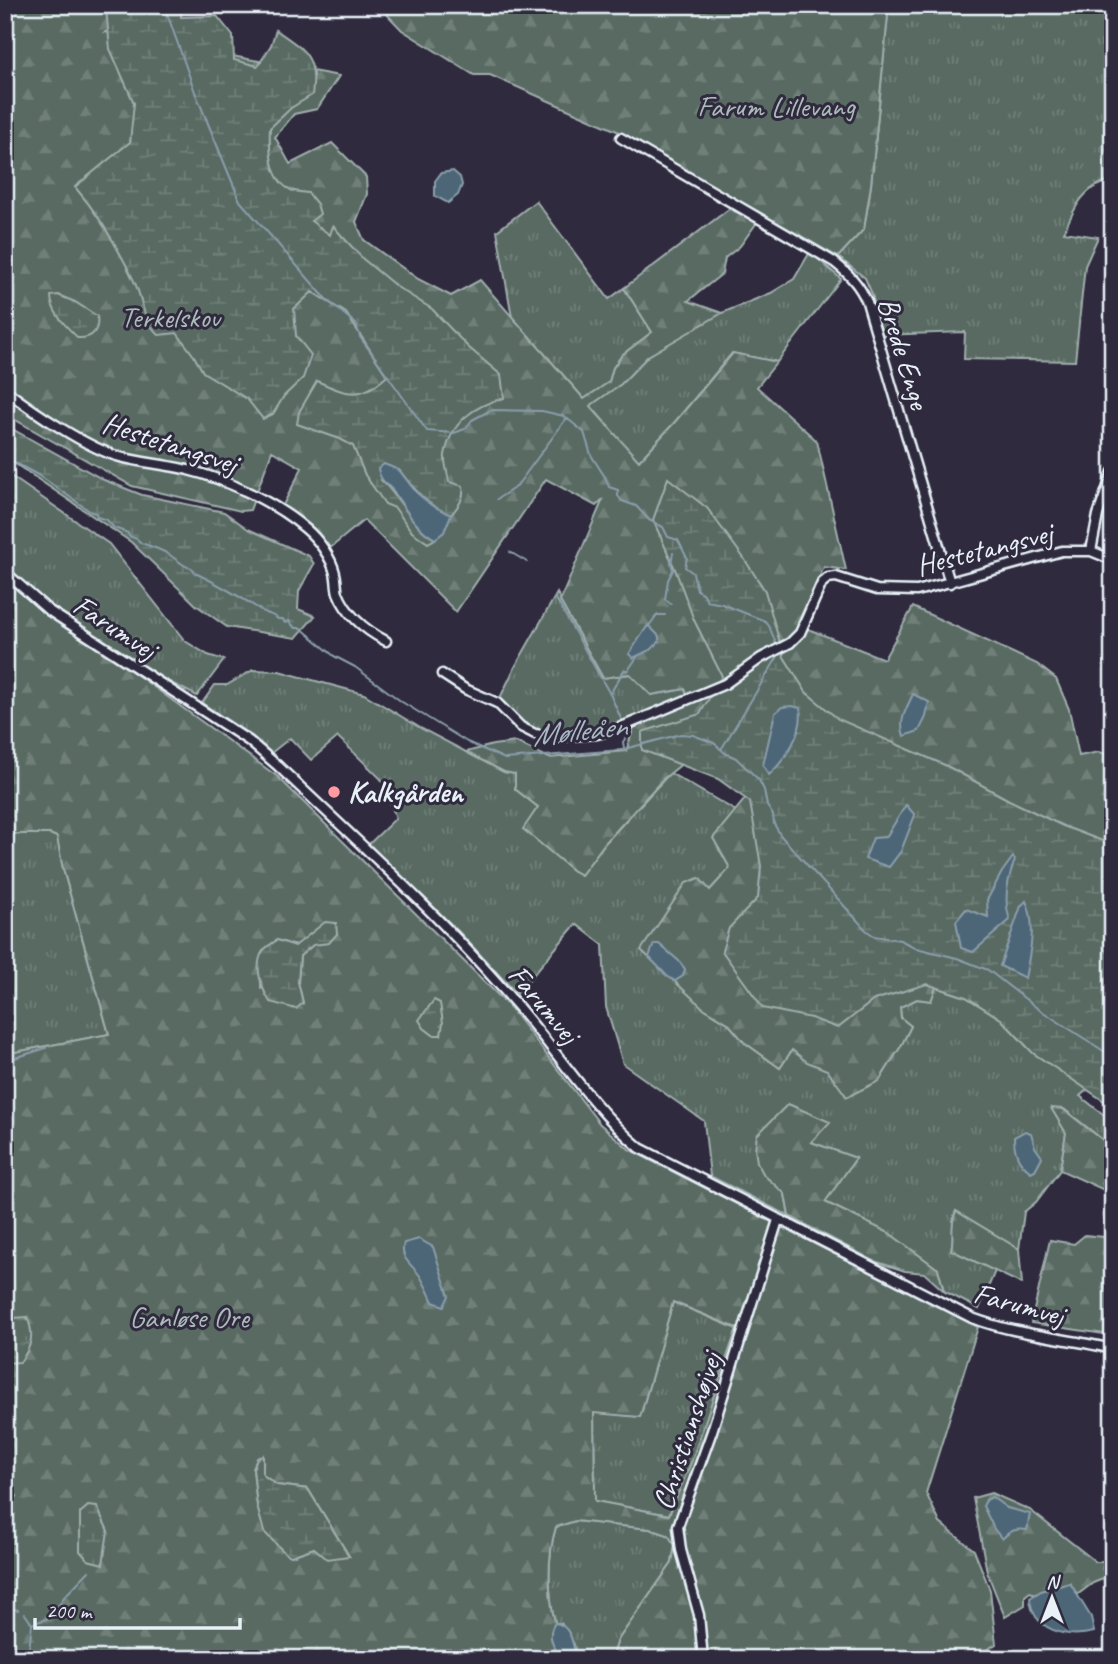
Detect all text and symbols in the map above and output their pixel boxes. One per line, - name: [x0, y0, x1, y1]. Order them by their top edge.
- park label: Farum Lillevang: [697, 87, 856, 125]
- street label: Brede Enge: [869, 293, 940, 416]
- park label: Terkelskov: [120, 298, 223, 336]
- street label: Hestetangsvej: [98, 403, 246, 484]
- street label: Hestetangsvej: [912, 513, 1060, 584]
- street label: Farumvej: [66, 586, 166, 670]
- water label: Mølleåen: [530, 705, 631, 756]
- place label: Kalkgården: [348, 773, 465, 811]
- marker: Kalkgården: [326, 784, 342, 800]
- street label: Farumvej: [500, 957, 590, 1054]
- street label: Farumvej: [970, 1274, 1071, 1335]
- park label: Ganløse Ore: [129, 1298, 251, 1336]
- street label: Christianshøjvej: [644, 1345, 731, 1514]
- north arrow: [1016, 1562, 1086, 1632]
- text: N: [1046, 1570, 1061, 1594]
- scale bar: [35, 1587, 240, 1631]
- text: 200 m: [46, 1598, 93, 1624]

